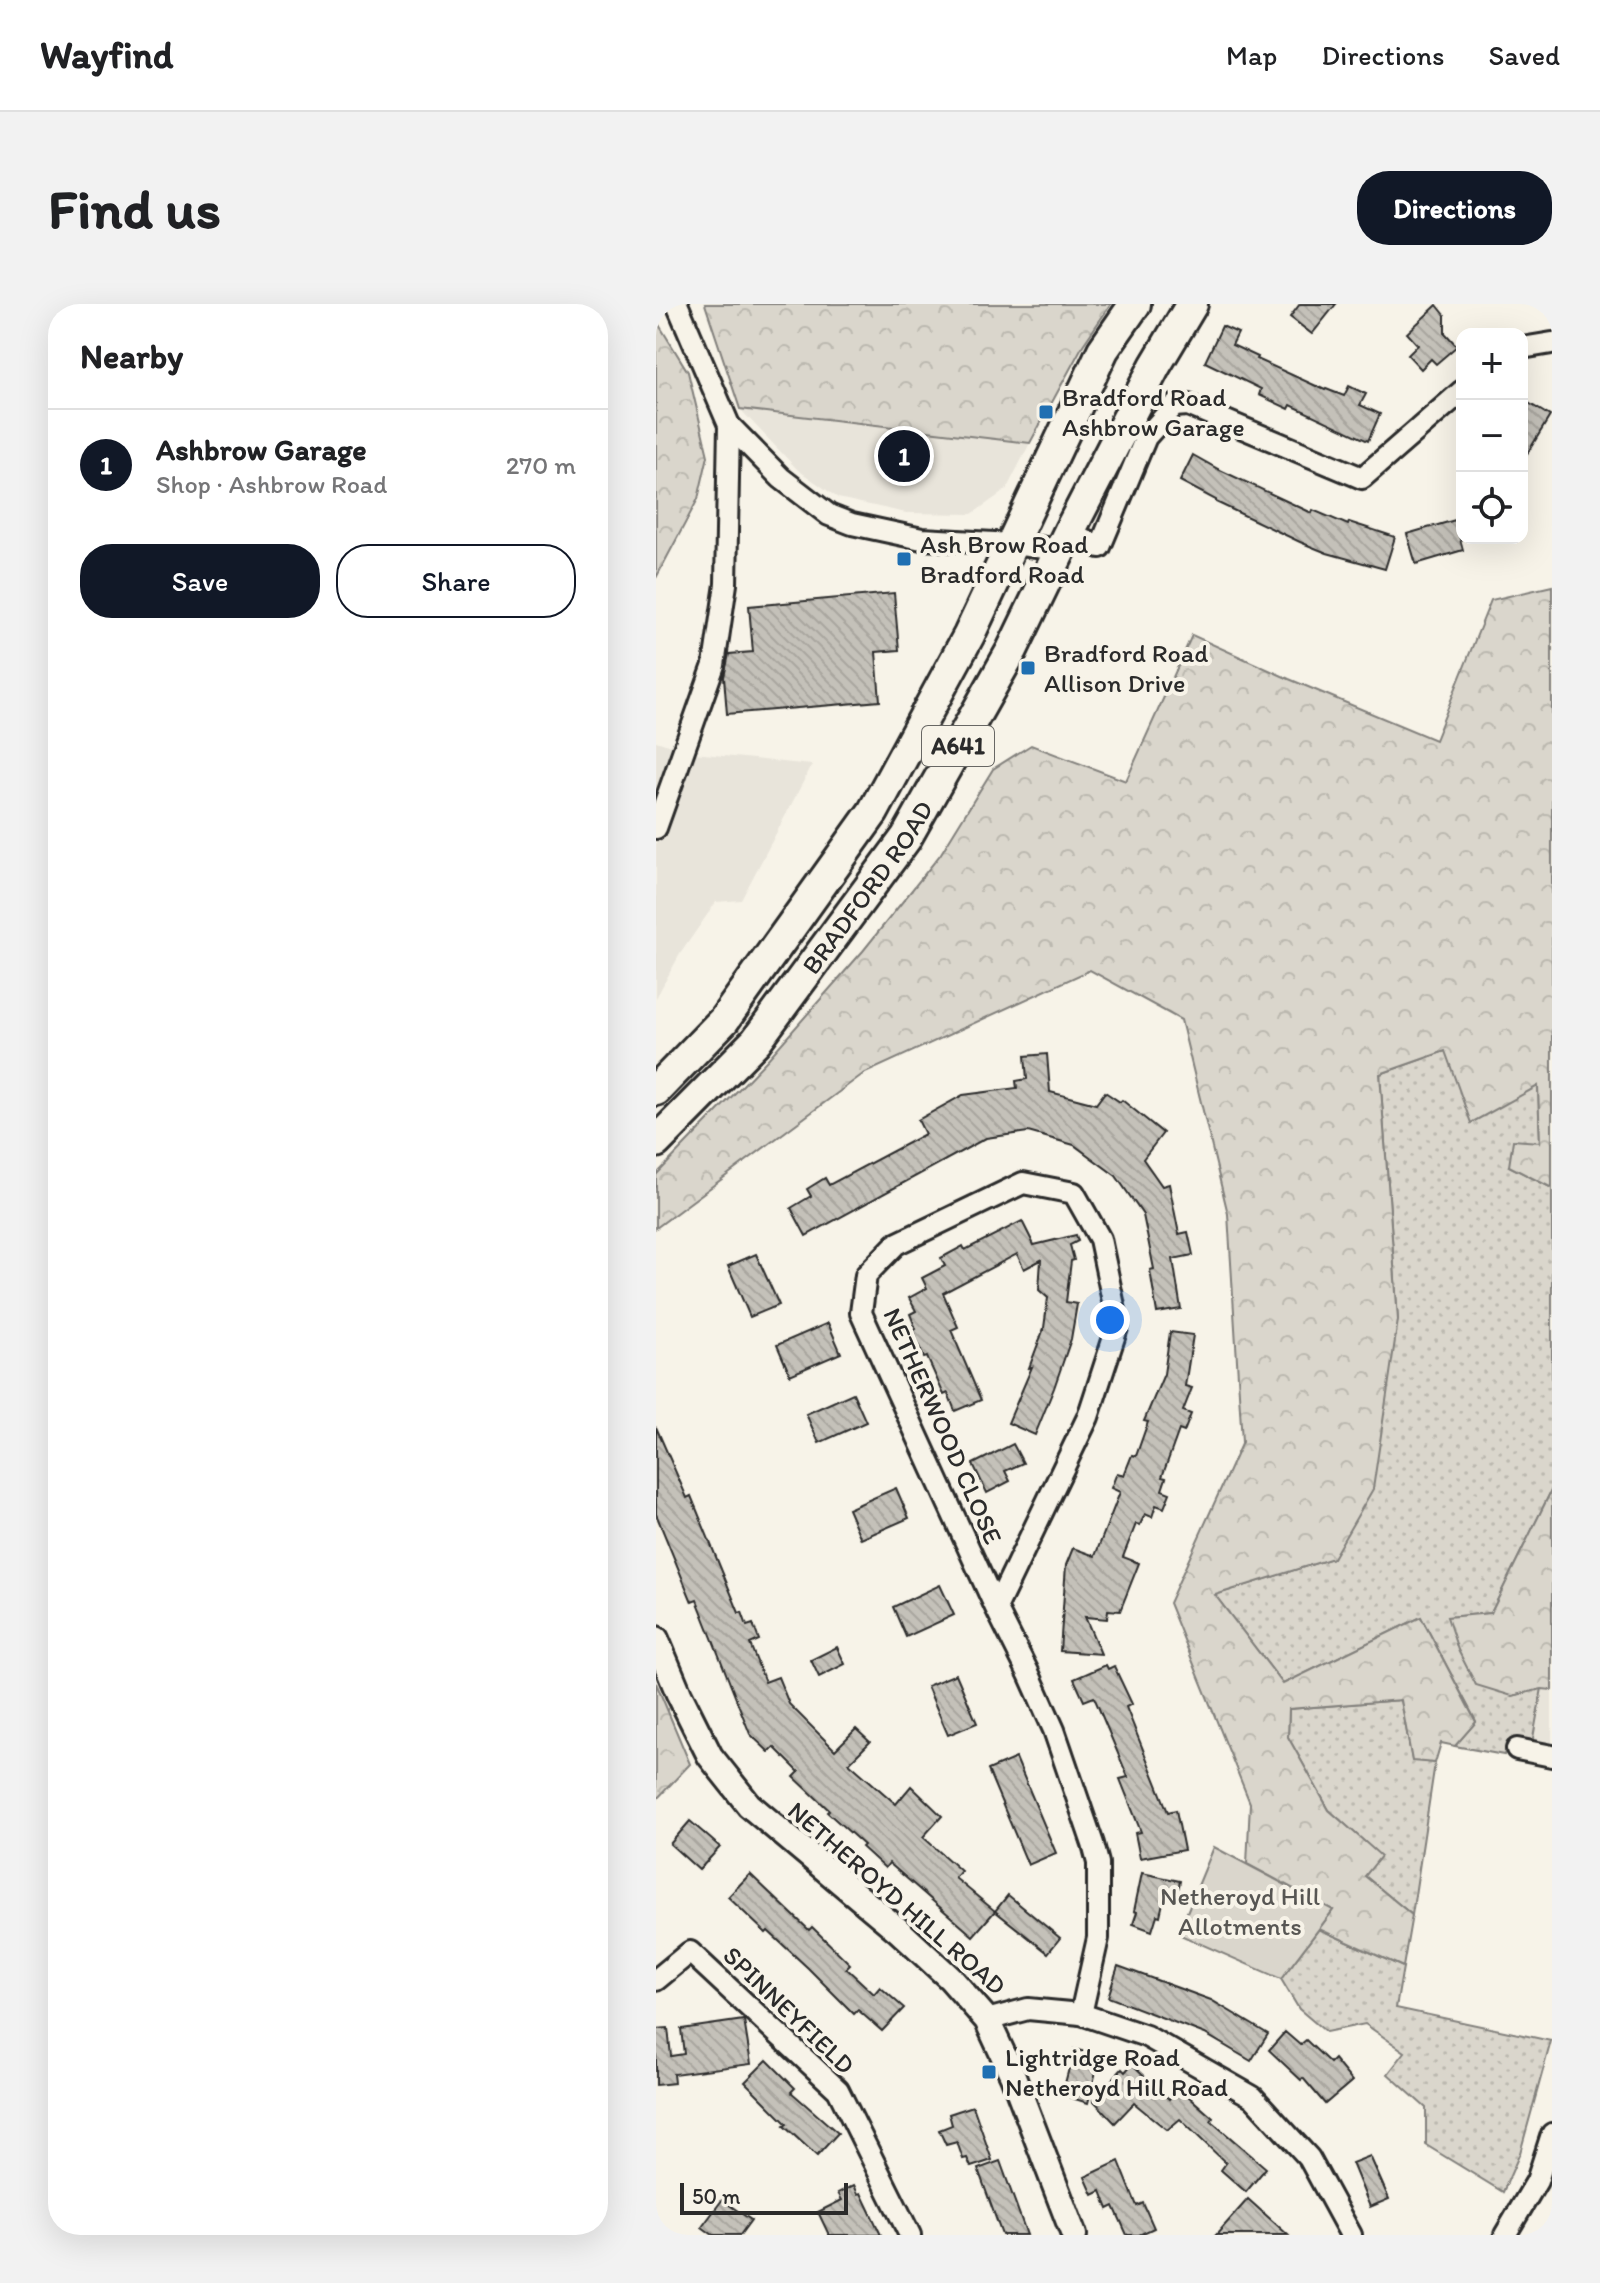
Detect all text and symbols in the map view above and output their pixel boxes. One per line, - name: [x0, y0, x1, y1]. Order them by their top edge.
- text: Wayfind: [40, 32, 173, 78]
- text: Map: [1226, 38, 1277, 72]
- text: Directions: [1321, 38, 1445, 72]
- text: Saved: [1489, 38, 1560, 72]
- button: Directions: [1357, 171, 1552, 245]
- text: Find us: [48, 175, 221, 242]
- map controls: [1456, 328, 1528, 544]
- button: +: [1456, 328, 1528, 400]
- text: Nearby: [80, 336, 183, 377]
- place label: Bradford Road Ashbrow Garage: [1062, 381, 1245, 443]
- button: −: [1456, 400, 1528, 472]
- marker: Bradford Road Ashbrow Garage: [1037, 403, 1055, 421]
- pin: 1: [878, 426, 930, 486]
- text: Ashbrow Garage: [156, 431, 367, 468]
- text: 1: [100, 449, 112, 481]
- text: 270 m: [506, 449, 576, 481]
- text: Shop · Ashbrow Road: [156, 468, 388, 500]
- button: locate: [1456, 472, 1528, 544]
- place label: Ash Brow Road Bradford Road: [920, 528, 1088, 590]
- button: Save: [80, 544, 320, 618]
- button: Share: [336, 544, 576, 618]
- marker: Ash Brow Road Bradford Road: [895, 550, 913, 568]
- place label: Bradford Road Allison Drive: [1044, 637, 1208, 699]
- marker: Bradford Road Allison Drive: [1019, 659, 1037, 677]
- road number: A641: [922, 726, 994, 766]
- street label: BRADFORD ROAD: [795, 795, 940, 981]
- your location: [1090, 1300, 1130, 1340]
- street label: NETHERWOOD CLOSE: [876, 1303, 1010, 1549]
- street label: NETHEROYD HILL ROAD: [781, 1794, 1013, 2002]
- park label: Netheroyd Hill Allotments: [1160, 1880, 1320, 1942]
- street label: SPINNEYFIELD: [717, 1939, 861, 2081]
- place label: Lightridge Road Netheroyd Hill Road: [1005, 2041, 1228, 2103]
- marker: Lightridge Road Netheroyd Hill Road: [980, 2063, 998, 2081]
- scale bar: [680, 2179, 848, 2215]
- text: 50 m: [692, 2183, 741, 2210]

